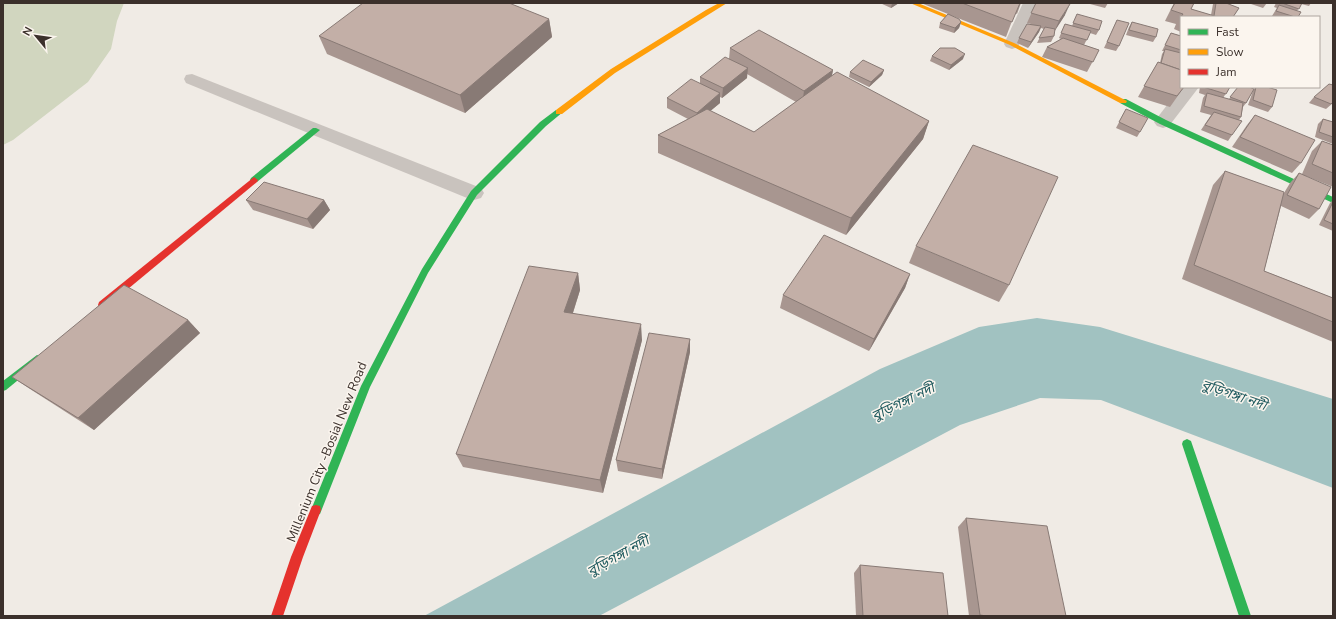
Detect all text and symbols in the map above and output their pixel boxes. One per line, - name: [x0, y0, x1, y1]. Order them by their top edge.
- north arrow: [16, 16, 56, 56]
- legend: [1180, 16, 1320, 88]
- text: N: [19, 24, 36, 39]
- text: Fast: [1216, 24, 1239, 40]
- text: Slow: [1216, 44, 1244, 60]
- text: Jam: [1215, 64, 1237, 80]
- street label: Millenium City -Bosial New Road: [282, 359, 372, 545]
- water label: বুড়িগঙ্গা নদী: [1199, 375, 1272, 416]
- water label: বুড়িগঙ্গা নদী: [868, 377, 941, 425]
- water label: বুড়িগঙ্গা নদী: [584, 530, 655, 581]

